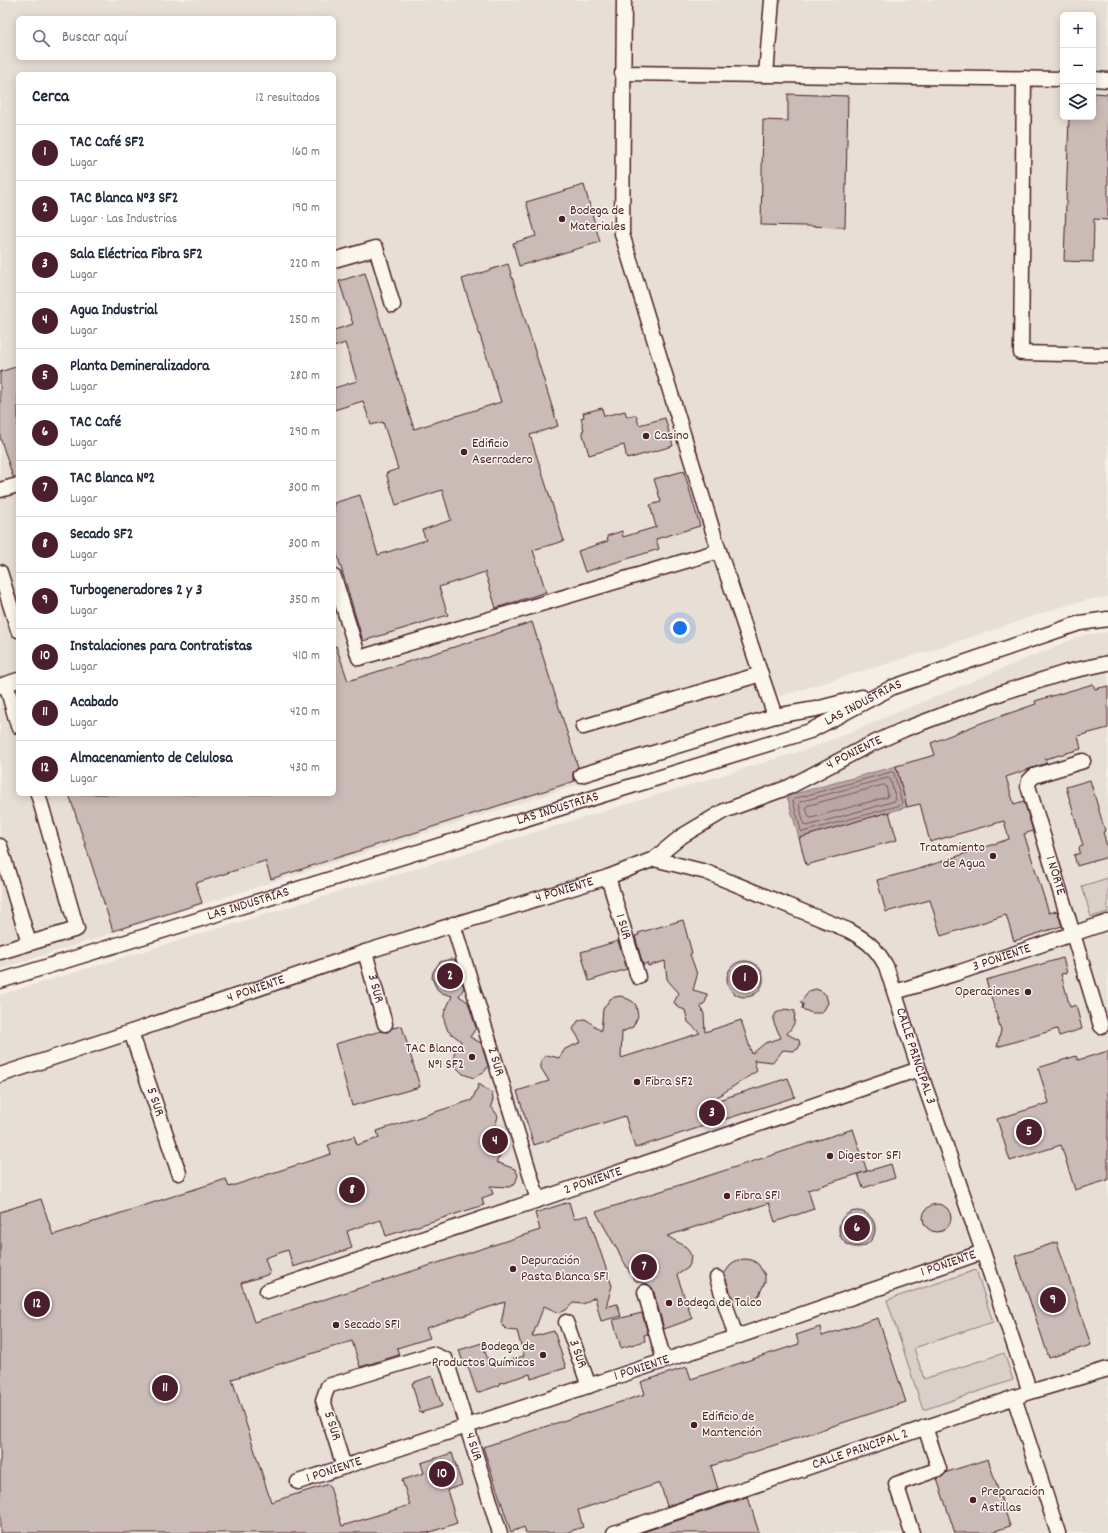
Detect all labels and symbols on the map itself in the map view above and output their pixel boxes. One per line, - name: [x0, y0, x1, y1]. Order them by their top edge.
- place label: Bodega de Materiales: [570, 201, 626, 237]
- marker: Bodega de Materiales: [557, 214, 567, 224]
- place label: Casino: [654, 426, 689, 446]
- marker: Casino: [641, 431, 651, 441]
- place label: Edificio Aserradero: [472, 434, 533, 470]
- marker: Edificio Aserradero: [459, 447, 469, 457]
- your location: [670, 618, 690, 638]
- street label: LAS INDUSTRIAS: [821, 675, 905, 731]
- street label: 4 PONIENTE: [823, 730, 886, 775]
- street label: LAS INDUSTRIAS: [515, 787, 602, 831]
- place label: Tratamiento de Agua: [920, 838, 985, 874]
- marker: Tratamiento de Agua: [988, 851, 998, 861]
- street label: 1 NORTE: [1040, 853, 1071, 898]
- street label: 4 PONIENTE: [533, 872, 597, 909]
- street label: LAS INDUSTRIAS: [205, 882, 292, 926]
- street label: 1 SUR: [610, 911, 636, 942]
- street label: 3 PONIENTE: [970, 939, 1034, 977]
- pin: 2: [437, 961, 463, 991]
- pin: 1: [732, 963, 758, 993]
- street label: 4 PONIENTE: [224, 970, 288, 1008]
- street label: 3 SUR: [362, 972, 389, 1006]
- place label: Operaciones: [955, 982, 1020, 1002]
- marker: Operaciones: [1023, 987, 1033, 997]
- street label: CALLE PRINCIPAL 3: [890, 1005, 941, 1107]
- place label: TAC Blanca N°1 SF2: [405, 1039, 464, 1075]
- street label: 2 SUR: [482, 1045, 509, 1079]
- marker: TAC Blanca N°1 SF2: [467, 1052, 477, 1062]
- place label: Fibra SF2: [645, 1072, 693, 1092]
- marker: Fibra SF2: [632, 1077, 642, 1087]
- street label: 5 SUR: [141, 1085, 169, 1119]
- pin: 3: [699, 1098, 725, 1128]
- pin: 5: [1016, 1117, 1042, 1147]
- pin: 4: [482, 1126, 508, 1156]
- place label: Digestor SF1: [838, 1146, 901, 1166]
- marker: Digestor SF1: [825, 1151, 835, 1161]
- street label: 2 PONIENTE: [561, 1162, 625, 1200]
- pin: 8: [339, 1175, 365, 1205]
- place label: Fibra SF1: [735, 1186, 780, 1206]
- marker: Fibra SF1: [722, 1191, 732, 1201]
- pin: 6: [844, 1213, 870, 1243]
- street label: 1 PONIENTE: [918, 1245, 979, 1283]
- place label: Depuración Pasta Blanca SF1: [521, 1251, 609, 1287]
- pin: 7: [631, 1252, 657, 1282]
- marker: Depuración Pasta Blanca SF1: [508, 1264, 518, 1274]
- pin: 9: [1040, 1285, 1066, 1315]
- pin: 12: [24, 1289, 50, 1319]
- place label: Bodega de Talco: [677, 1293, 762, 1313]
- marker: Bodega de Talco: [664, 1298, 674, 1308]
- place label: Secado SF1: [344, 1315, 400, 1335]
- marker: Secado SF1: [331, 1320, 341, 1330]
- place label: Bodega de Productos Químicos: [432, 1337, 535, 1373]
- street label: 3 SUR: [563, 1337, 592, 1371]
- marker: Bodega de Productos Químicos: [538, 1350, 548, 1360]
- street label: 1 PONIENTE: [611, 1350, 673, 1387]
- pin: 11: [152, 1373, 178, 1403]
- place label: Edificio de Mantención: [702, 1407, 762, 1443]
- street label: 5 SUR: [318, 1409, 346, 1443]
- marker: Edificio de Mantención: [689, 1420, 699, 1430]
- street label: CALLE PRINCIPAL 2: [809, 1424, 911, 1475]
- street label: 4 SUR: [459, 1430, 487, 1464]
- street label: 1 PONIENTE: [304, 1451, 365, 1489]
- pin: 10: [429, 1459, 455, 1489]
- place label: Preparación Astillas: [981, 1482, 1044, 1518]
- marker: Preparación Astillas: [968, 1495, 978, 1505]

